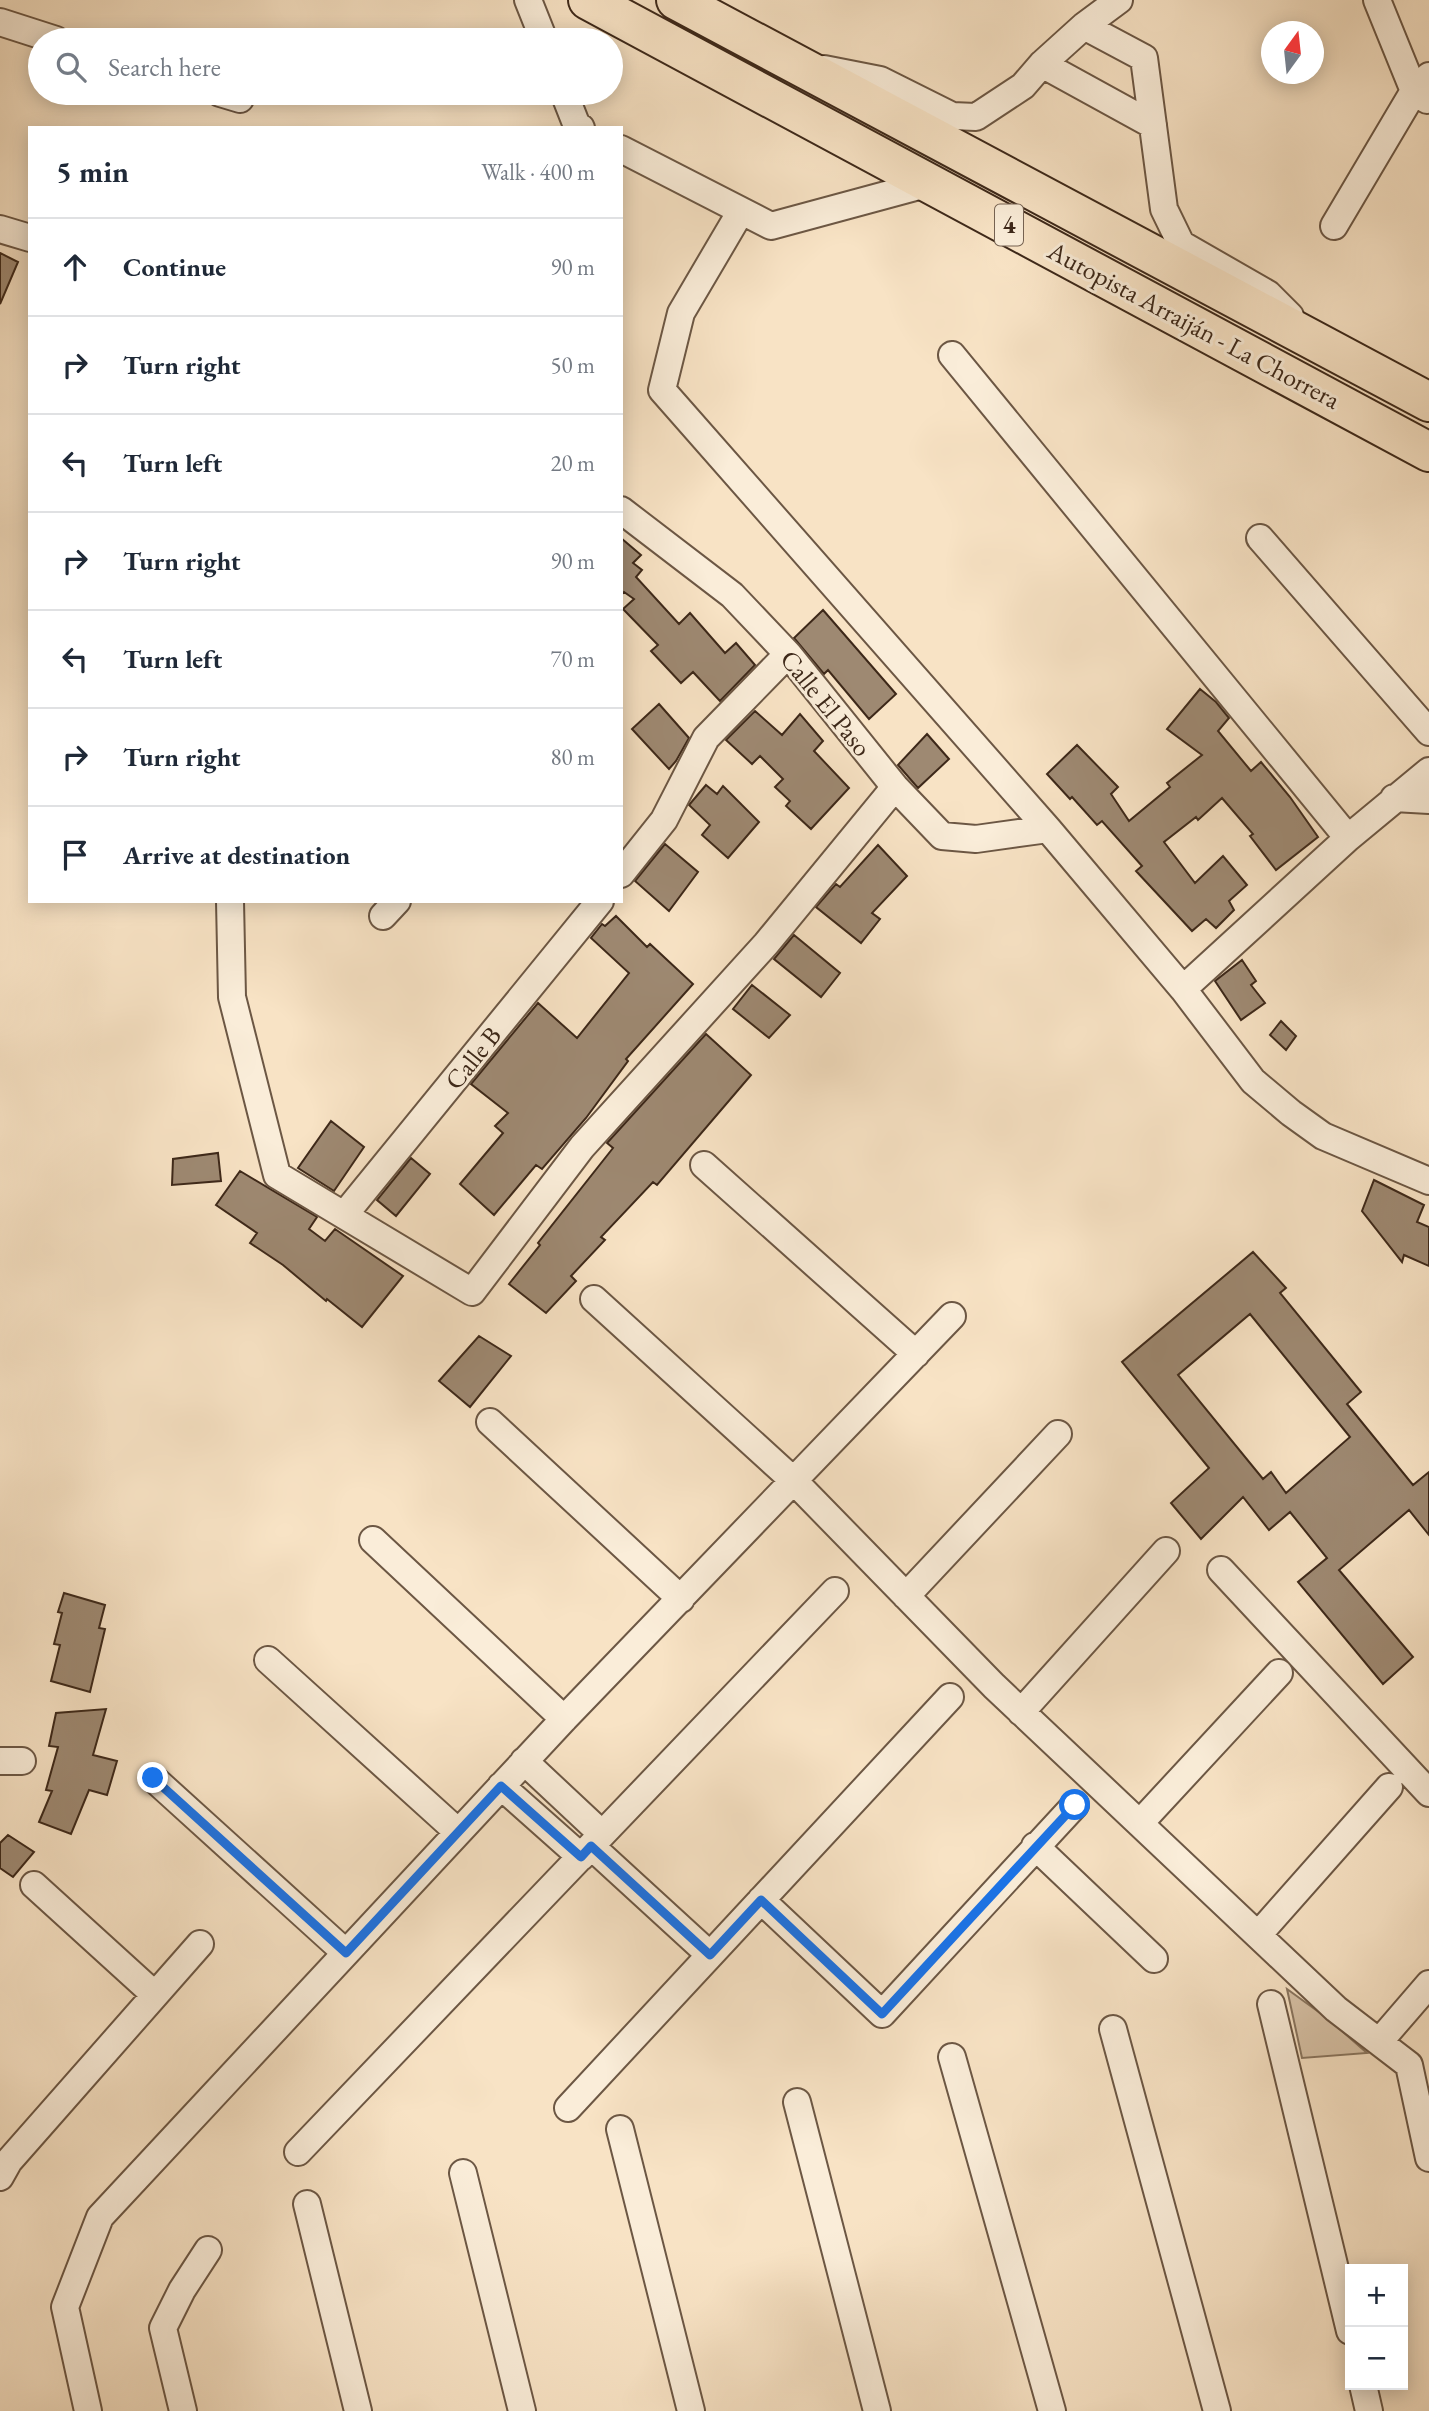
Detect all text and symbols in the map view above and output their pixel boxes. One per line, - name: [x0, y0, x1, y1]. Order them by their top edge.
- north arrow: [1261, 21, 1324, 84]
- search box: [28, 28, 623, 105]
- icon: search: [52, 48, 90, 86]
- text: Search here: [108, 50, 221, 84]
- text: 5 min: [56, 152, 129, 191]
- text: Walk · 400 m: [481, 157, 595, 187]
- road number: 4: [995, 205, 1023, 246]
- street label: Autopista Arraiján - La Chorrera: [1041, 233, 1347, 417]
- icon: ahead: [56, 248, 94, 286]
- text: Continue: [123, 250, 226, 284]
- text: 90 m: [550, 252, 595, 282]
- icon: right: [56, 346, 94, 384]
- text: Turn right: [123, 348, 241, 382]
- text: 50 m: [550, 350, 595, 380]
- icon: left: [56, 444, 94, 482]
- text: Turn left: [123, 446, 222, 480]
- text: 20 m: [550, 448, 595, 478]
- icon: right: [56, 542, 94, 580]
- text: Turn right: [123, 544, 241, 578]
- text: 90 m: [550, 546, 595, 576]
- icon: left: [56, 640, 94, 678]
- text: Turn left: [123, 642, 222, 676]
- street label: Calle El Paso: [773, 643, 879, 763]
- text: 70 m: [550, 644, 595, 674]
- icon: right: [56, 738, 94, 776]
- text: Turn right: [123, 740, 241, 774]
- text: 80 m: [550, 742, 595, 772]
- icon: arrive: [56, 836, 94, 874]
- text: Arrive at destination: [123, 838, 350, 872]
- street label: Calle B: [437, 1019, 509, 1097]
- route end: [137, 1762, 168, 1793]
- route start: [1059, 1789, 1090, 1820]
- map controls: [1345, 2264, 1408, 2390]
- button: +: [1345, 2264, 1408, 2327]
- button: −: [1345, 2327, 1408, 2390]

